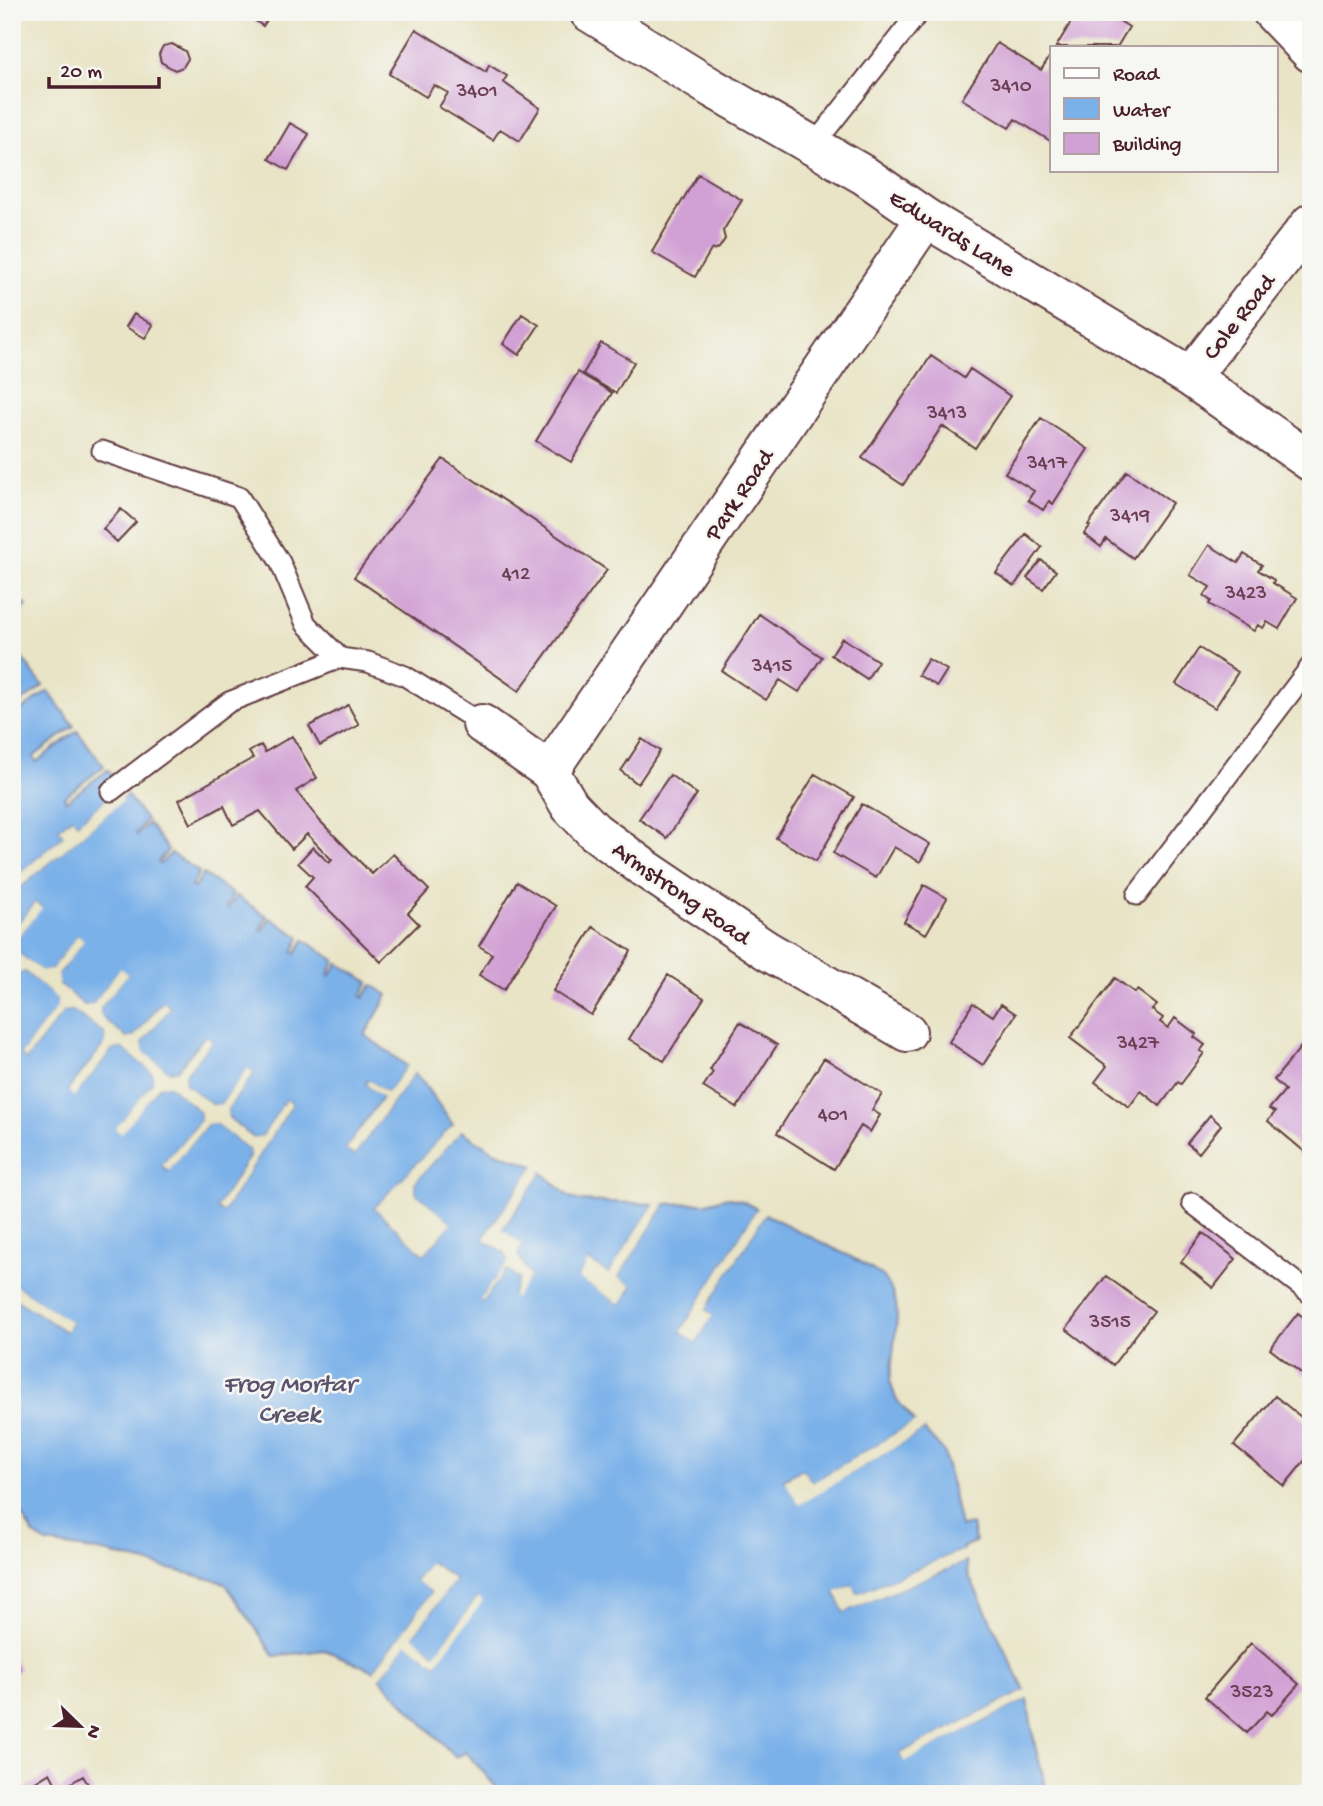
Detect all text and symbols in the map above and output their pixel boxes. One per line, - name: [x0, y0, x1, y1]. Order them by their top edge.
- scale bar: [49, 46, 159, 90]
- legend: [1050, 46, 1278, 172]
- text: 20 m: [60, 61, 102, 86]
- text: Road: [1113, 64, 1161, 89]
- house number: 3410: [989, 75, 1032, 100]
- house number: 3401: [455, 80, 498, 105]
- text: Water: [1113, 100, 1171, 125]
- text: Building: [1112, 134, 1182, 159]
- street label: Edwards Lane: [882, 185, 1020, 286]
- street label: Cole Road: [1198, 268, 1285, 367]
- house number: 3413: [926, 402, 967, 427]
- street label: Park Road: [699, 443, 783, 548]
- house number: 3417: [1026, 452, 1068, 477]
- house number: 3419: [1109, 505, 1150, 530]
- house number: 412: [502, 563, 530, 588]
- house number: 3423: [1224, 582, 1267, 607]
- house number: 3415: [751, 655, 792, 680]
- street label: Armstrong Road: [605, 836, 756, 954]
- house number: 3427: [1116, 1032, 1160, 1057]
- house number: 401: [818, 1104, 848, 1129]
- house number: 3515: [1088, 1311, 1131, 1336]
- water label: Frog Mortar Creek: [223, 1371, 360, 1432]
- house number: 3523: [1229, 1681, 1274, 1706]
- north arrow: [46, 1690, 116, 1760]
- text: N: [79, 1721, 105, 1741]

